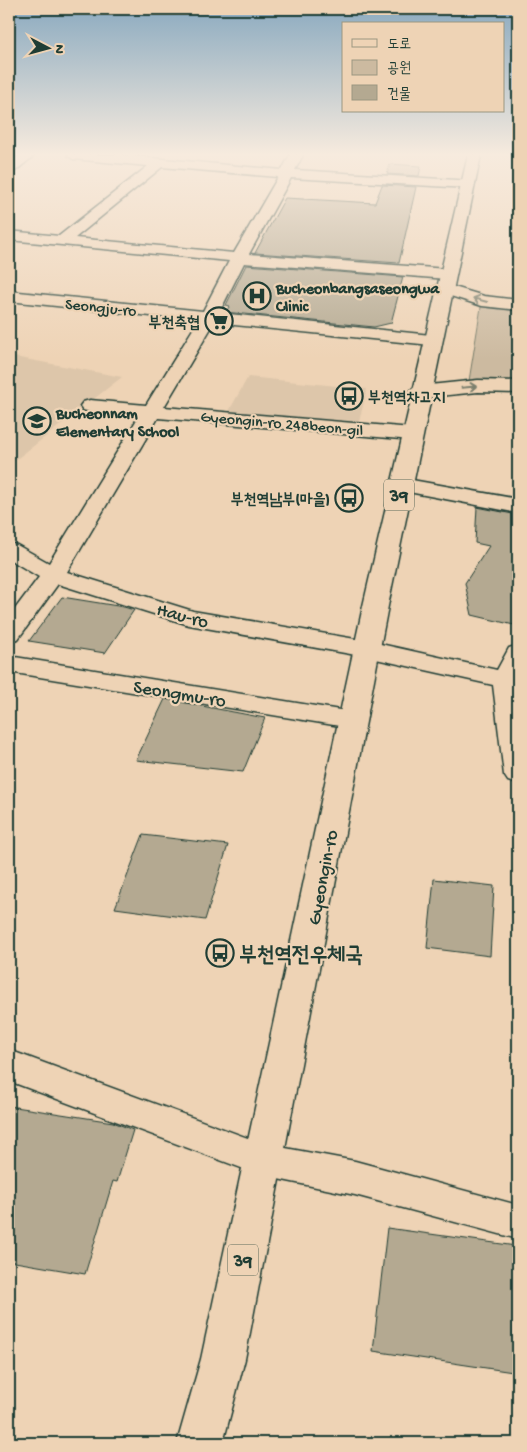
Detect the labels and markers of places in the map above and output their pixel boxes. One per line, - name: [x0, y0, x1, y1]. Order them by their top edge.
- hospital icon: Bucheonbangsaseongwa Clinic: [242, 281, 272, 311]
- place label: Bucheonbangsaseongwa Clinic: [275, 281, 440, 318]
- supermarket icon: 부천축협: [204, 306, 234, 336]
- place label: 부천축협: [149, 314, 200, 334]
- bus stop icon: 부천역차고지: [334, 381, 364, 411]
- place label: 부천역차고지: [368, 390, 445, 409]
- school or university icon: Bucheonnam Elementary School: [22, 406, 52, 436]
- place label: Bucheonnam Elementary School: [55, 406, 180, 443]
- bus stop icon: 부천역남부(마을): [334, 483, 364, 513]
- place label: 부천역남부(마을): [231, 491, 330, 511]
- bus stop icon: 부천역전우체국: [205, 938, 235, 968]
- place label: 부천역전우체국: [239, 944, 363, 970]

